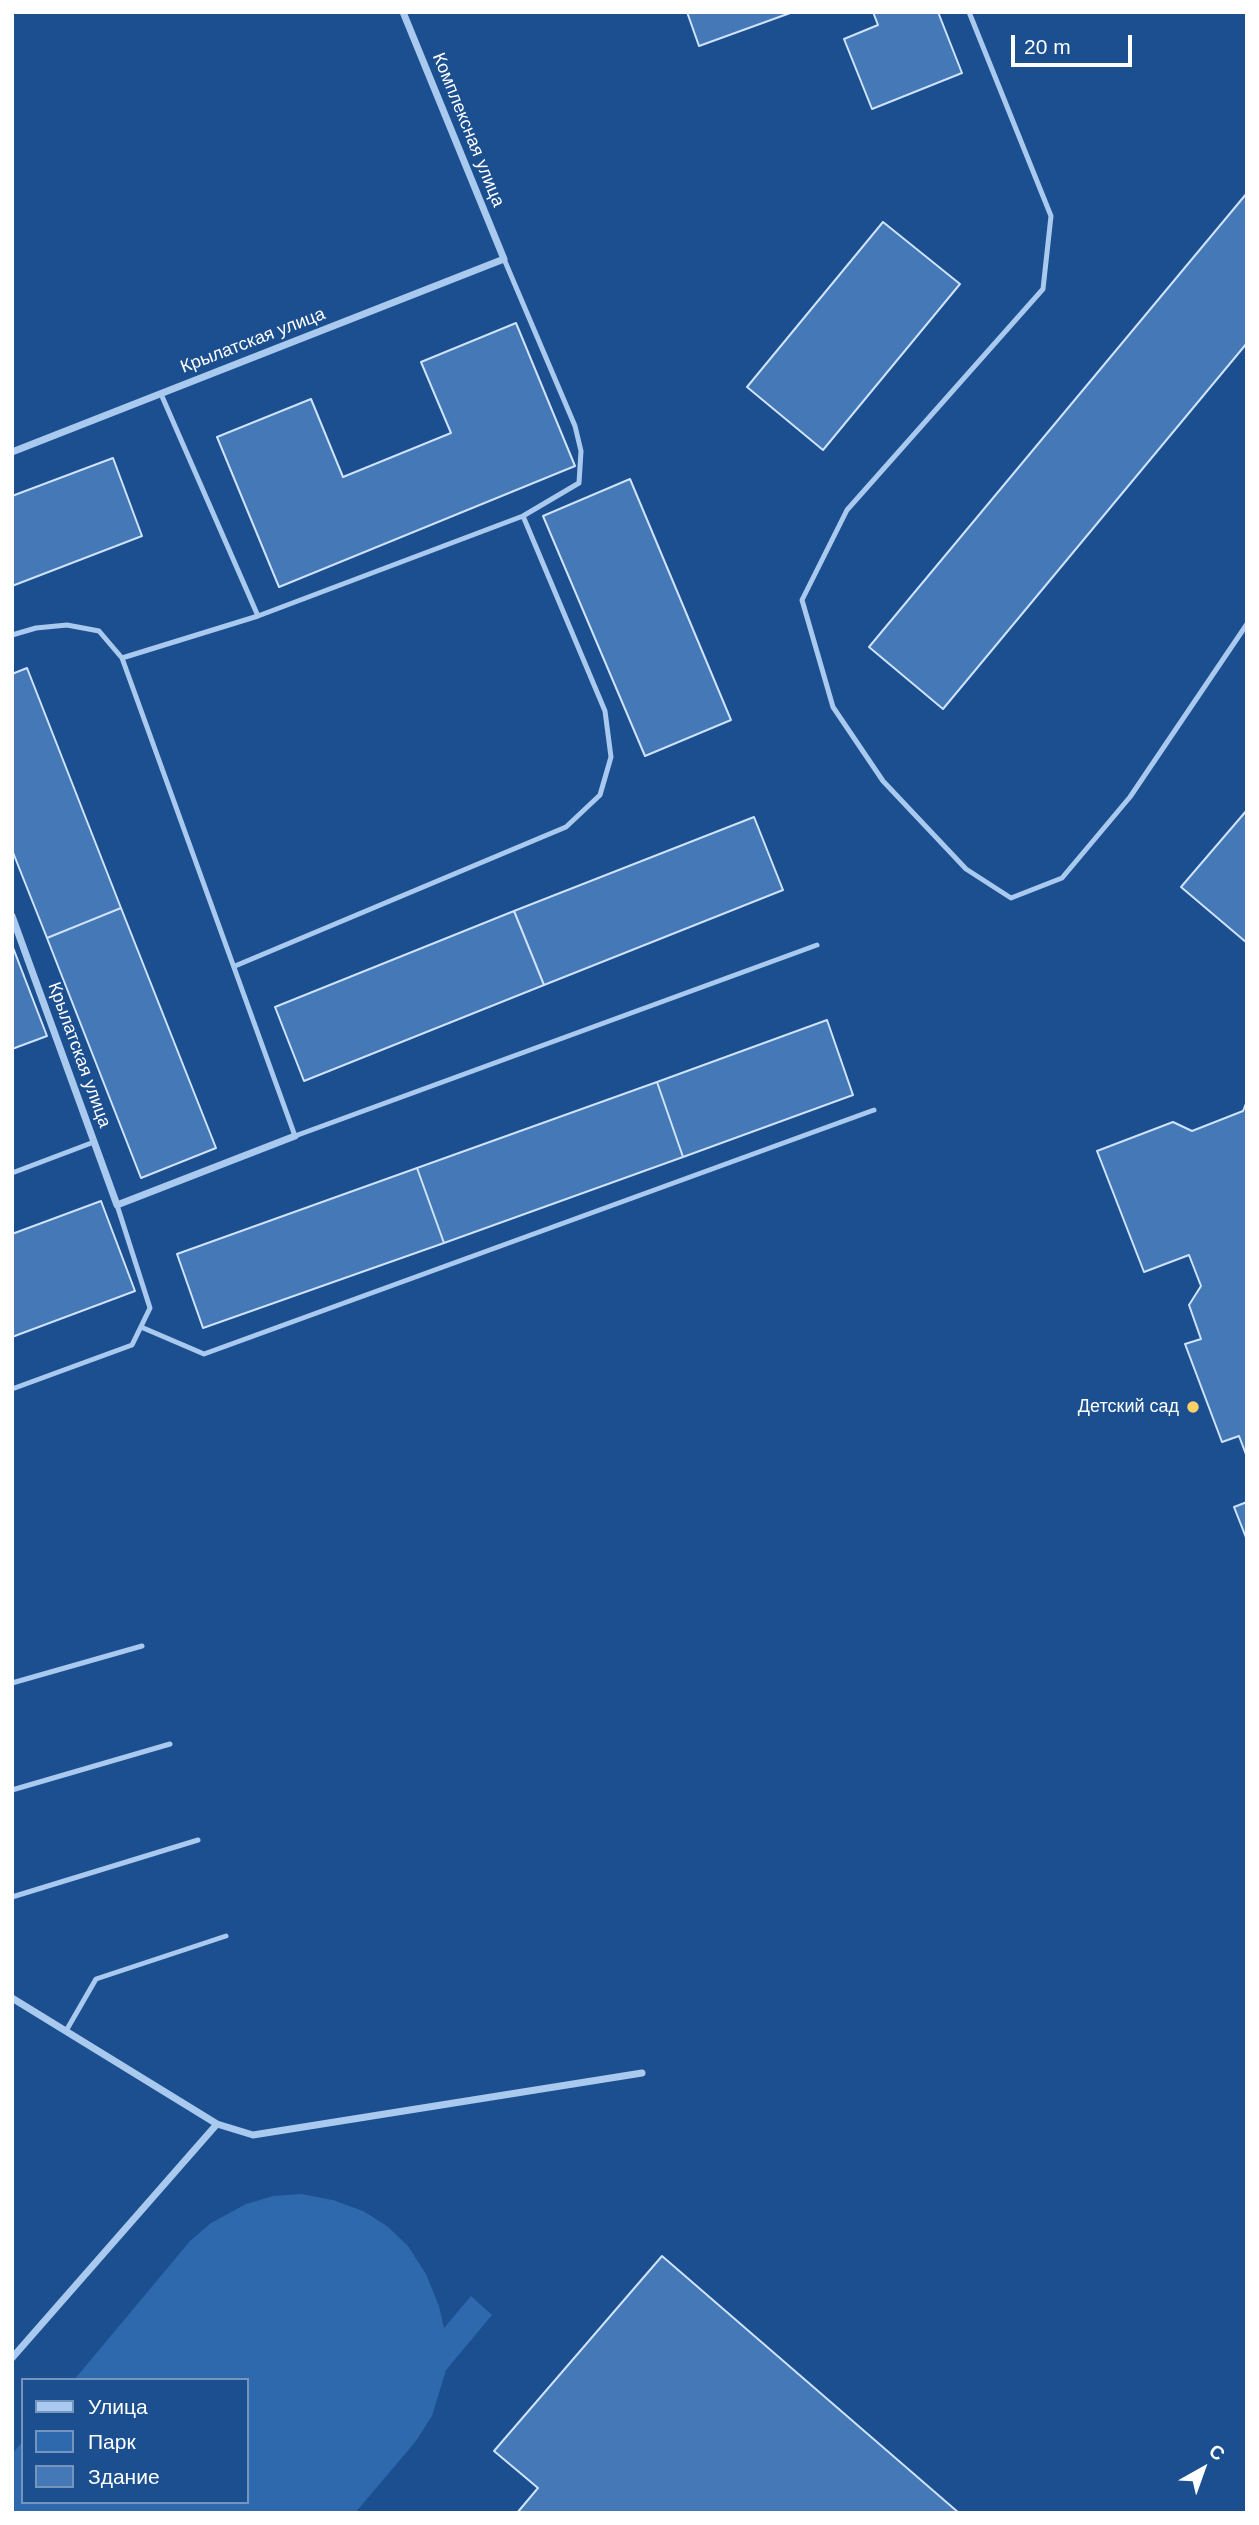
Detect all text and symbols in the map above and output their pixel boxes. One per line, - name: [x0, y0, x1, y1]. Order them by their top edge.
- scale bar: [1014, 21, 1135, 65]
- text: 20 m: [1024, 35, 1071, 58]
- street label: Комплексная улица: [427, 50, 509, 210]
- street label: Крылатская улица: [178, 303, 328, 379]
- street label: Крылатская улица: [43, 979, 115, 1131]
- place label: Детский сад: [1078, 1396, 1179, 1418]
- marker: Детский сад: [1185, 1399, 1201, 1415]
- legend: [21, 2378, 248, 2504]
- text: Улица: [88, 2395, 148, 2418]
- text: Парк: [88, 2430, 136, 2453]
- north arrow: [1168, 2434, 1238, 2504]
- text: С: [1205, 2440, 1229, 2465]
- text: Здание: [88, 2465, 160, 2488]

